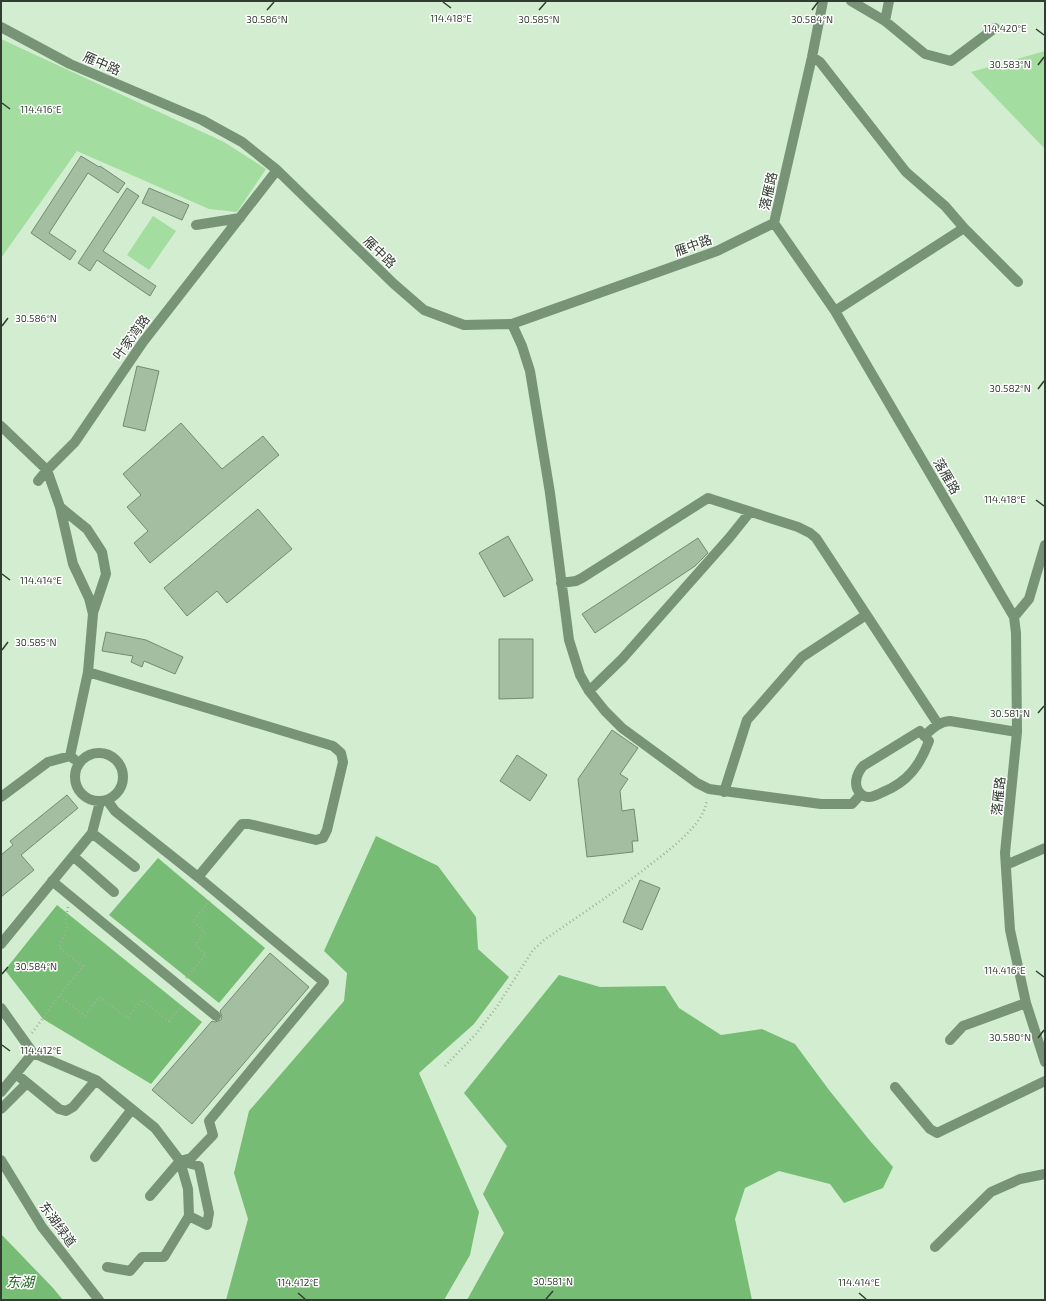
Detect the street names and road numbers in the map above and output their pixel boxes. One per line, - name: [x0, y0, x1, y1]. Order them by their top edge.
- street label: 雁中路: [81, 48, 123, 78]
- street label: 落雁路: [756, 170, 780, 212]
- street label: 雁中路: [672, 231, 714, 259]
- street label: 雁中路: [360, 233, 400, 271]
- street label: 叶家湾路: [109, 311, 153, 363]
- street label: 落雁路: [930, 455, 964, 497]
- street label: 落雁路: [988, 776, 1008, 816]
- street label: 东湖绿道: [36, 1198, 80, 1250]

